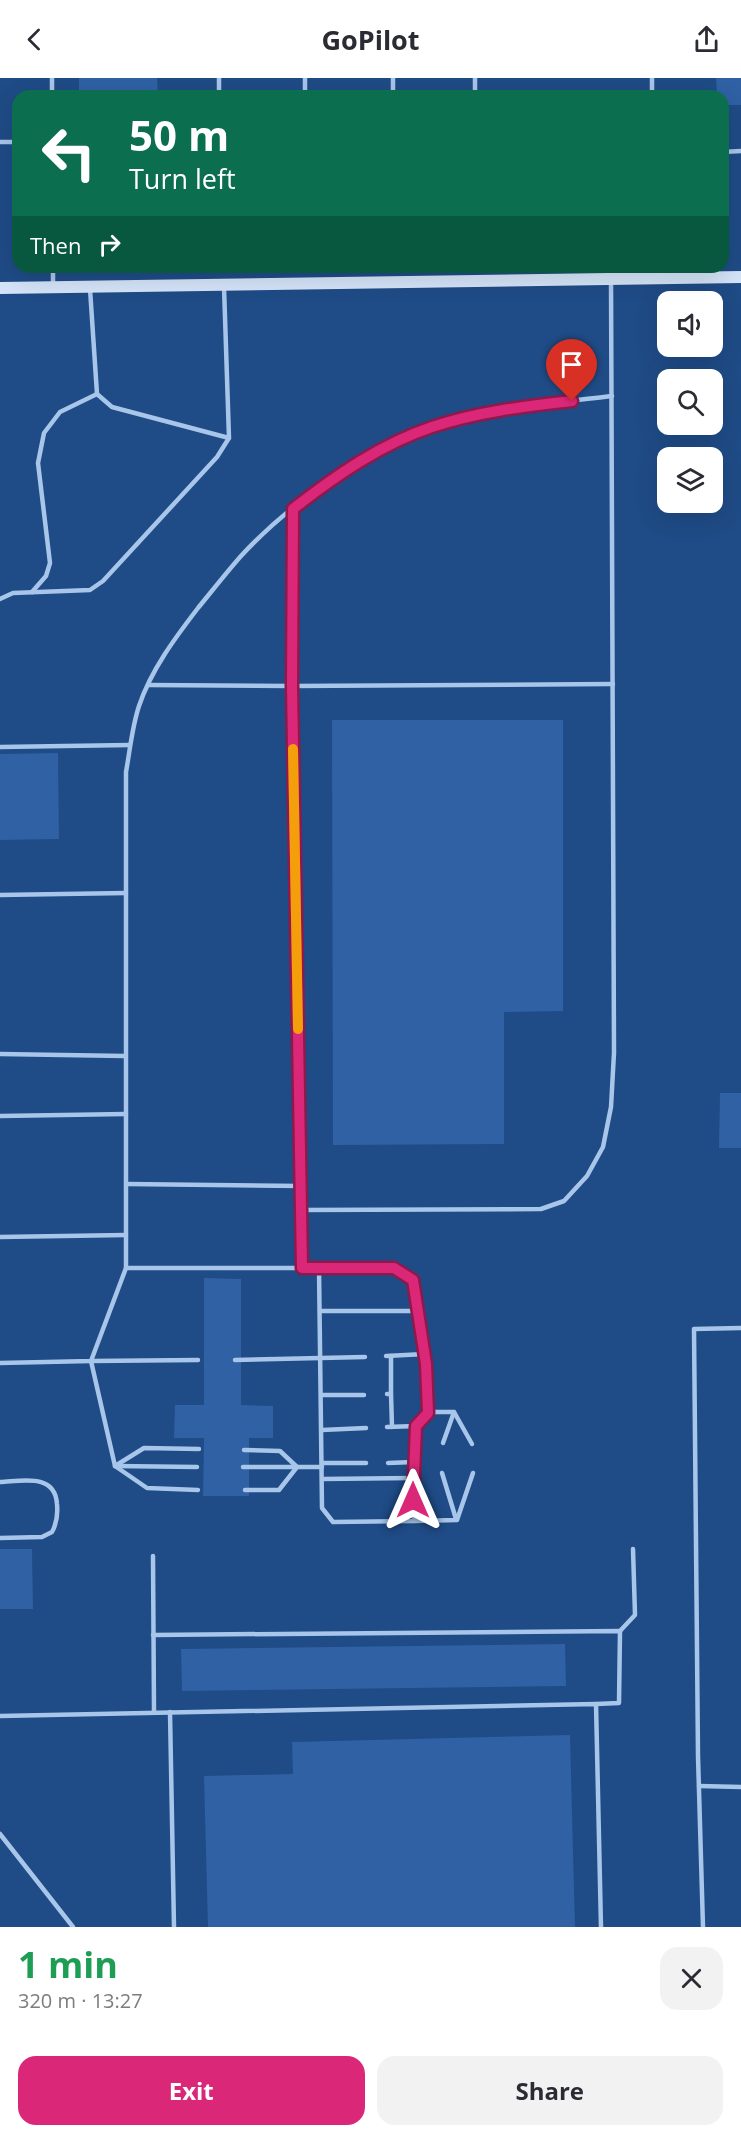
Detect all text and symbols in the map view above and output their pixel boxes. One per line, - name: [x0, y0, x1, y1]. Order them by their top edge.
- text: GoPilot: [321, 21, 420, 58]
- icon: back: [18, 23, 51, 56]
- icon: share: [690, 23, 723, 56]
- text: 50 m: [129, 106, 229, 163]
- icon: left: [30, 114, 108, 192]
- text: Turn left: [129, 160, 236, 197]
- icon: right: [93, 228, 126, 261]
- text: Then: [30, 230, 81, 260]
- map controls: [657, 291, 723, 513]
- button: sound: [657, 291, 723, 357]
- pin: [546, 339, 597, 401]
- icon: arrive: [555, 348, 588, 381]
- button: search: [657, 369, 723, 435]
- button: layers: [657, 447, 723, 513]
- position arrow: [381, 1468, 445, 1532]
- text: 1 min: [18, 1940, 118, 1989]
- button: close: [660, 1947, 723, 2010]
- text: 320 m · 13:27: [18, 1987, 143, 2014]
- button: Exit: [18, 2056, 365, 2125]
- button: Share: [377, 2056, 723, 2125]

